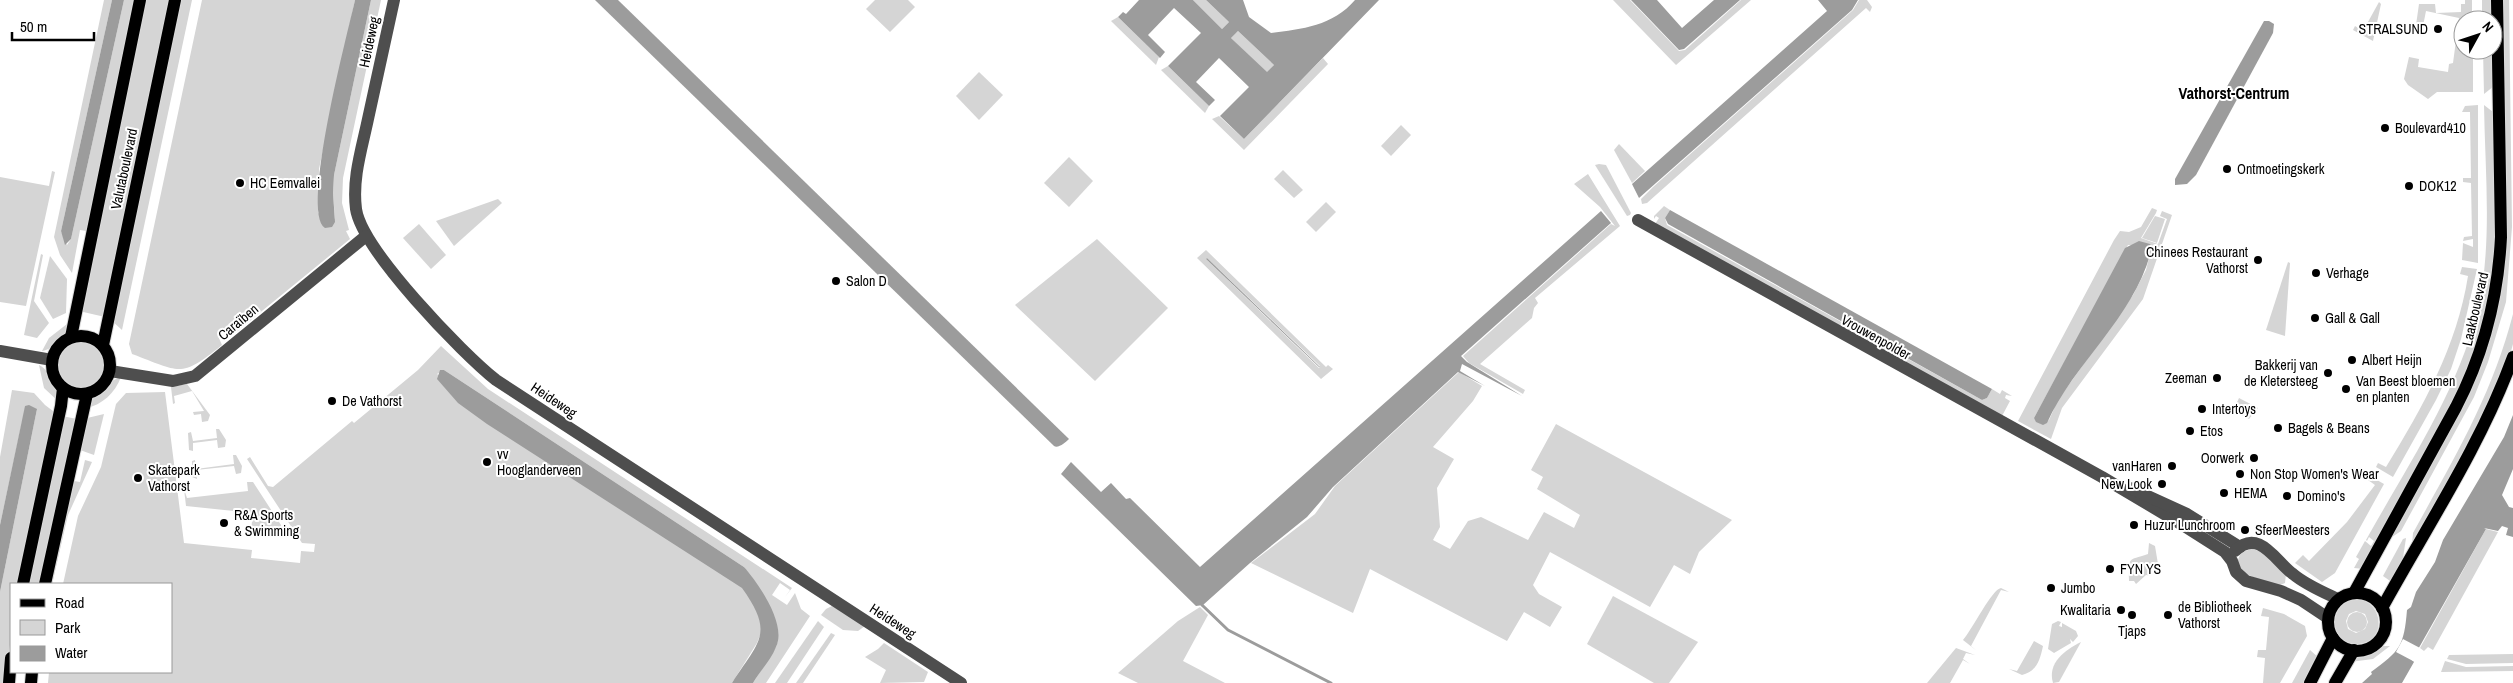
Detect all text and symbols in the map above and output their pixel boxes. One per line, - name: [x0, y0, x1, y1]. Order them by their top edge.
- scale bar: [12, 10, 95, 42]
- north arrow: [2453, 10, 2503, 60]
- street label: Heideweg: [355, 14, 383, 69]
- text: 50 m: [20, 16, 47, 37]
- text: N: [2478, 18, 2498, 36]
- place label: STRALSUND: [2358, 20, 2428, 38]
- marker: STRALSUND: [2432, 23, 2444, 35]
- district label: Vathorst-Centrum: [2179, 82, 2289, 104]
- place label: Boulevard410: [2395, 119, 2466, 137]
- marker: Boulevard410: [2379, 122, 2391, 134]
- street label: Valutaboulevard: [107, 127, 141, 211]
- place label: Ontmoetingskerk: [2237, 160, 2325, 178]
- marker: Ontmoetingskerk: [2221, 163, 2233, 175]
- place label: HC Eemvallei: [250, 174, 320, 192]
- marker: HC Eemvallei: [234, 177, 246, 189]
- place label: DOK12: [2419, 177, 2457, 195]
- marker: DOK12: [2403, 180, 2415, 192]
- place label: Chinees Restaurant Vathorst: [2146, 243, 2248, 277]
- marker: Chinees Restaurant Vathorst: [2252, 254, 2264, 266]
- place label: Verhage: [2326, 264, 2369, 282]
- marker: Verhage: [2310, 267, 2322, 279]
- street label: Laakboulevard: [2458, 270, 2492, 348]
- place label: Salon D: [846, 272, 887, 290]
- marker: Salon D: [830, 275, 842, 287]
- street label: Caraïben: [214, 300, 262, 344]
- place label: Gall & Gall: [2325, 309, 2380, 327]
- street label: Vrouwenpolder: [1838, 311, 1914, 364]
- marker: Gall & Gall: [2309, 312, 2321, 324]
- place label: Albert Heijn: [2361, 351, 2422, 369]
- marker: Albert Heijn: [2346, 354, 2358, 366]
- place label: Bakkerij van de Kletersteeg: [2244, 356, 2319, 390]
- marker: Bakkerij van de Kletersteeg: [2322, 367, 2334, 379]
- place label: Zeeman: [2165, 369, 2207, 387]
- marker: Zeeman: [2211, 372, 2223, 384]
- place label: Van Beest bloemen en planten: [2356, 372, 2455, 406]
- street label: Heideweg: [528, 378, 581, 422]
- marker: Van Beest bloemen en planten: [2340, 383, 2352, 395]
- place label: De Vathorst: [342, 392, 402, 410]
- marker: De Vathorst: [326, 395, 338, 407]
- place label: Intertoys: [2212, 400, 2256, 418]
- marker: Intertoys: [2196, 403, 2208, 415]
- place label: Bagels & Beans: [2288, 419, 2370, 437]
- place label: Etos: [2200, 422, 2223, 440]
- marker: Bagels & Beans: [2272, 422, 2284, 434]
- marker: Etos: [2184, 425, 2196, 437]
- place label: vv Hooglanderveen: [497, 445, 581, 479]
- place label: Oorwerk: [2201, 449, 2244, 467]
- marker: Oorwerk: [2248, 452, 2260, 464]
- marker: vv Hooglanderveen: [481, 456, 493, 468]
- place label: vanHaren: [2112, 457, 2162, 475]
- marker: vanHaren: [2166, 460, 2178, 472]
- place label: Skatepark Vathorst: [148, 461, 200, 495]
- place label: Non Stop Women's Wear: [2250, 465, 2379, 483]
- marker: Non Stop Women's Wear: [2234, 468, 2246, 480]
- marker: Skatepark Vathorst: [132, 472, 144, 484]
- place label: New Look: [2101, 475, 2152, 493]
- marker: New Look: [2156, 478, 2168, 490]
- place label: HEMA: [2234, 484, 2268, 502]
- marker: HEMA: [2218, 487, 2230, 499]
- place label: Domino's: [2297, 487, 2345, 505]
- marker: Domino's: [2281, 490, 2293, 502]
- place label: R&A Sports & Swimming: [234, 506, 300, 540]
- place label: Huzur Lunchroom: [2144, 516, 2235, 534]
- marker: R&A Sports & Swimming: [218, 517, 230, 529]
- marker: Huzur Lunchroom: [2128, 519, 2140, 531]
- place label: SfeerMeesters: [2255, 521, 2330, 539]
- marker: SfeerMeesters: [2239, 524, 2251, 536]
- place label: FYN YS: [2120, 560, 2162, 578]
- marker: FYN YS: [2104, 563, 2116, 575]
- place label: Jumbo: [2061, 579, 2095, 597]
- marker: Jumbo: [2045, 582, 2057, 594]
- legend: [10, 583, 172, 673]
- text: Road: [55, 592, 84, 613]
- place label: de Bibliotheek Vathorst: [2178, 598, 2252, 632]
- street label: Heideweg: [866, 599, 920, 643]
- place label: Kwalitaria: [2060, 601, 2112, 619]
- marker: Kwalitaria: [2115, 604, 2127, 616]
- marker: Tjaps: [2126, 609, 2138, 621]
- marker: de Bibliotheek Vathorst: [2162, 609, 2174, 621]
- text: Park: [55, 617, 81, 638]
- place label: Tjaps: [2118, 622, 2146, 640]
- text: Water: [55, 642, 87, 663]

